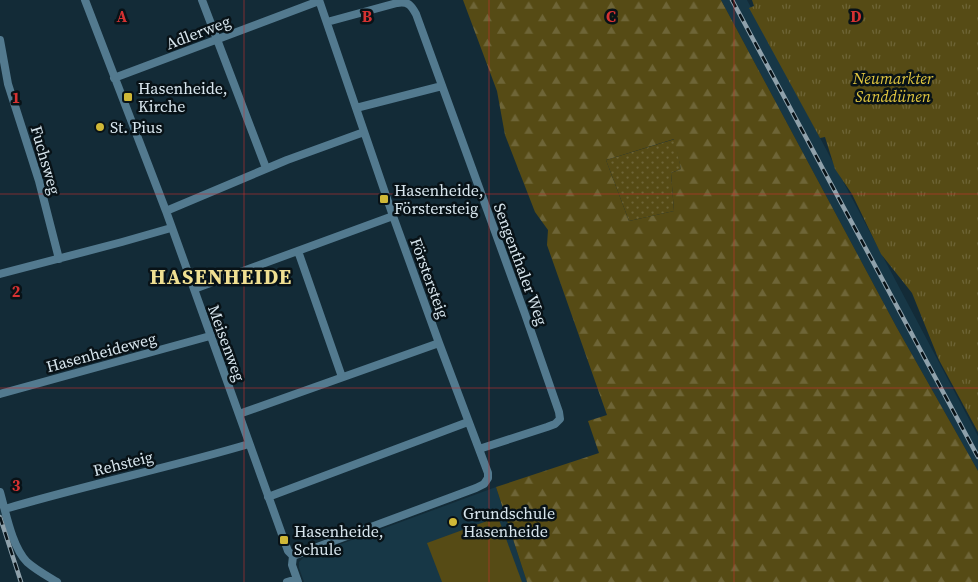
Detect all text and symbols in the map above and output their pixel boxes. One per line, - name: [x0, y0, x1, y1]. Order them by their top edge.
- text: A: [117, 5, 128, 27]
- text: B: [362, 5, 373, 27]
- text: C: [606, 5, 616, 27]
- text: D: [850, 5, 862, 27]
- street label: Adlerweg: [163, 10, 233, 54]
- park label: Neumarkter Sanddünen: [852, 67, 934, 107]
- place label: Hasenheide, Kirche: [138, 77, 228, 117]
- text: 1: [12, 86, 20, 108]
- marker: Hasenheide, Kirche: [122, 91, 134, 103]
- place label: St. Pius: [110, 116, 162, 138]
- marker: St. Pius: [94, 121, 106, 133]
- street label: Fuchsweg: [26, 123, 66, 197]
- place label: Hasenheide, Förstersteig: [394, 179, 484, 219]
- marker: Hasenheide, Förstersteig: [378, 193, 390, 205]
- street label: Sengenthaler Weg: [489, 200, 553, 328]
- street label: Förstersteig: [405, 235, 455, 321]
- district label: HASENHEIDE: [150, 262, 292, 291]
- text: 2: [12, 280, 21, 302]
- street label: Meisenweg: [203, 302, 251, 384]
- street label: Hasenheideweg: [43, 327, 159, 377]
- street label: Rehsteig: [91, 445, 155, 481]
- text: 3: [12, 474, 21, 496]
- place label: Grundschule Hasenheide: [463, 502, 555, 542]
- marker: Grundschule Hasenheide: [447, 516, 459, 528]
- place label: Hasenheide, Schule: [294, 520, 384, 560]
- marker: Hasenheide, Schule: [278, 534, 290, 546]

